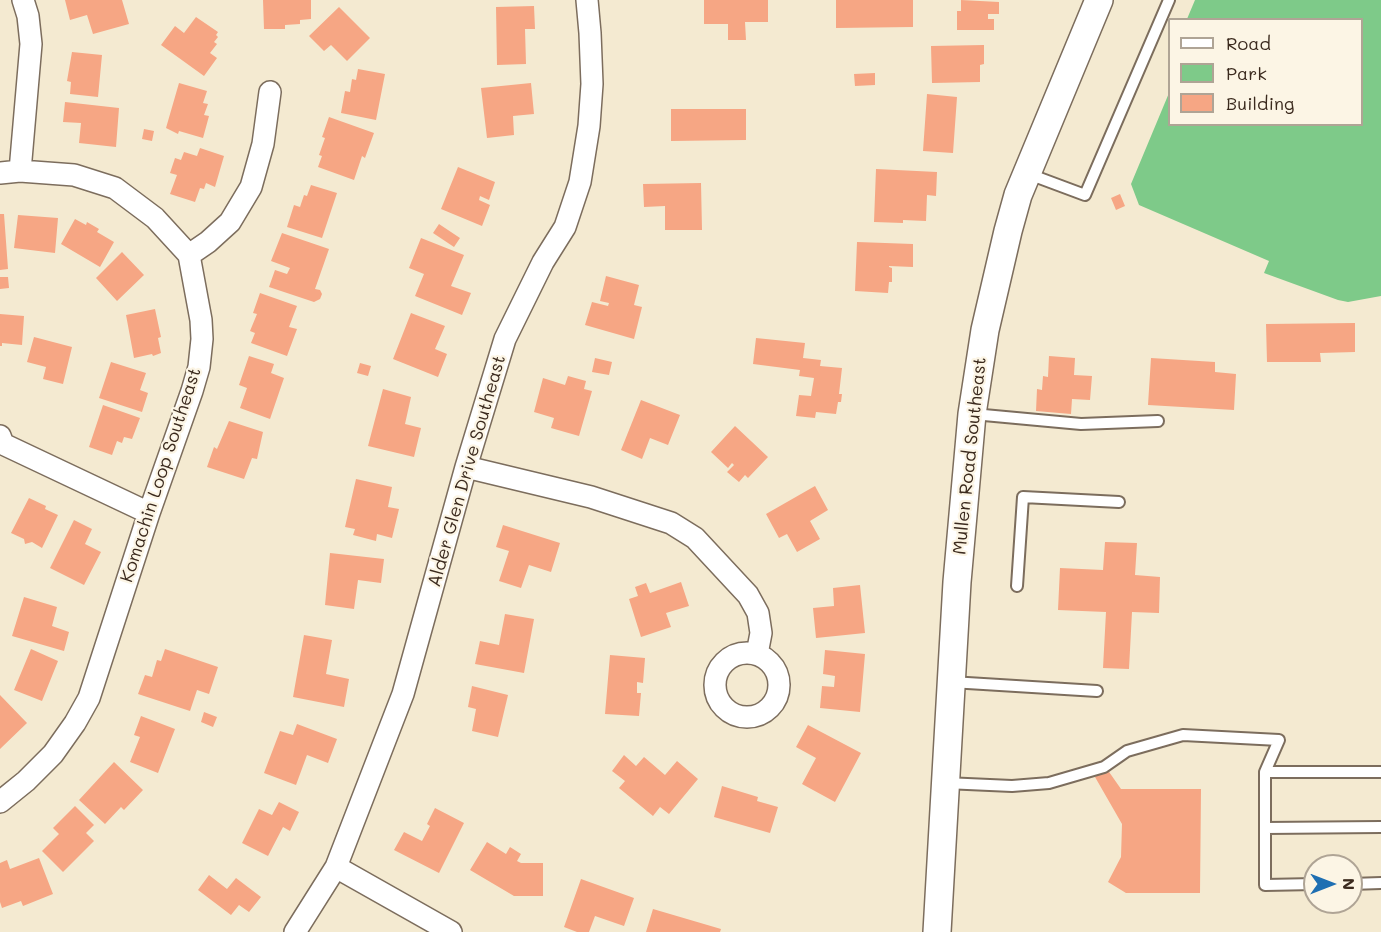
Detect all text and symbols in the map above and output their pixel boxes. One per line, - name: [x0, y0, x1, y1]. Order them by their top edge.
- legend: [1168, 18, 1363, 126]
- text: Road: [1226, 31, 1271, 55]
- text: Park: [1226, 61, 1267, 85]
- text: Building: [1226, 91, 1294, 115]
- street label: Alder Glen Drive Southeast: [424, 353, 510, 589]
- street label: Mullen Road Southeast: [949, 356, 991, 556]
- street label: Komachin Loop Southeast: [116, 365, 206, 585]
- north arrow: [1303, 854, 1363, 914]
- text: N: [1339, 878, 1360, 890]

